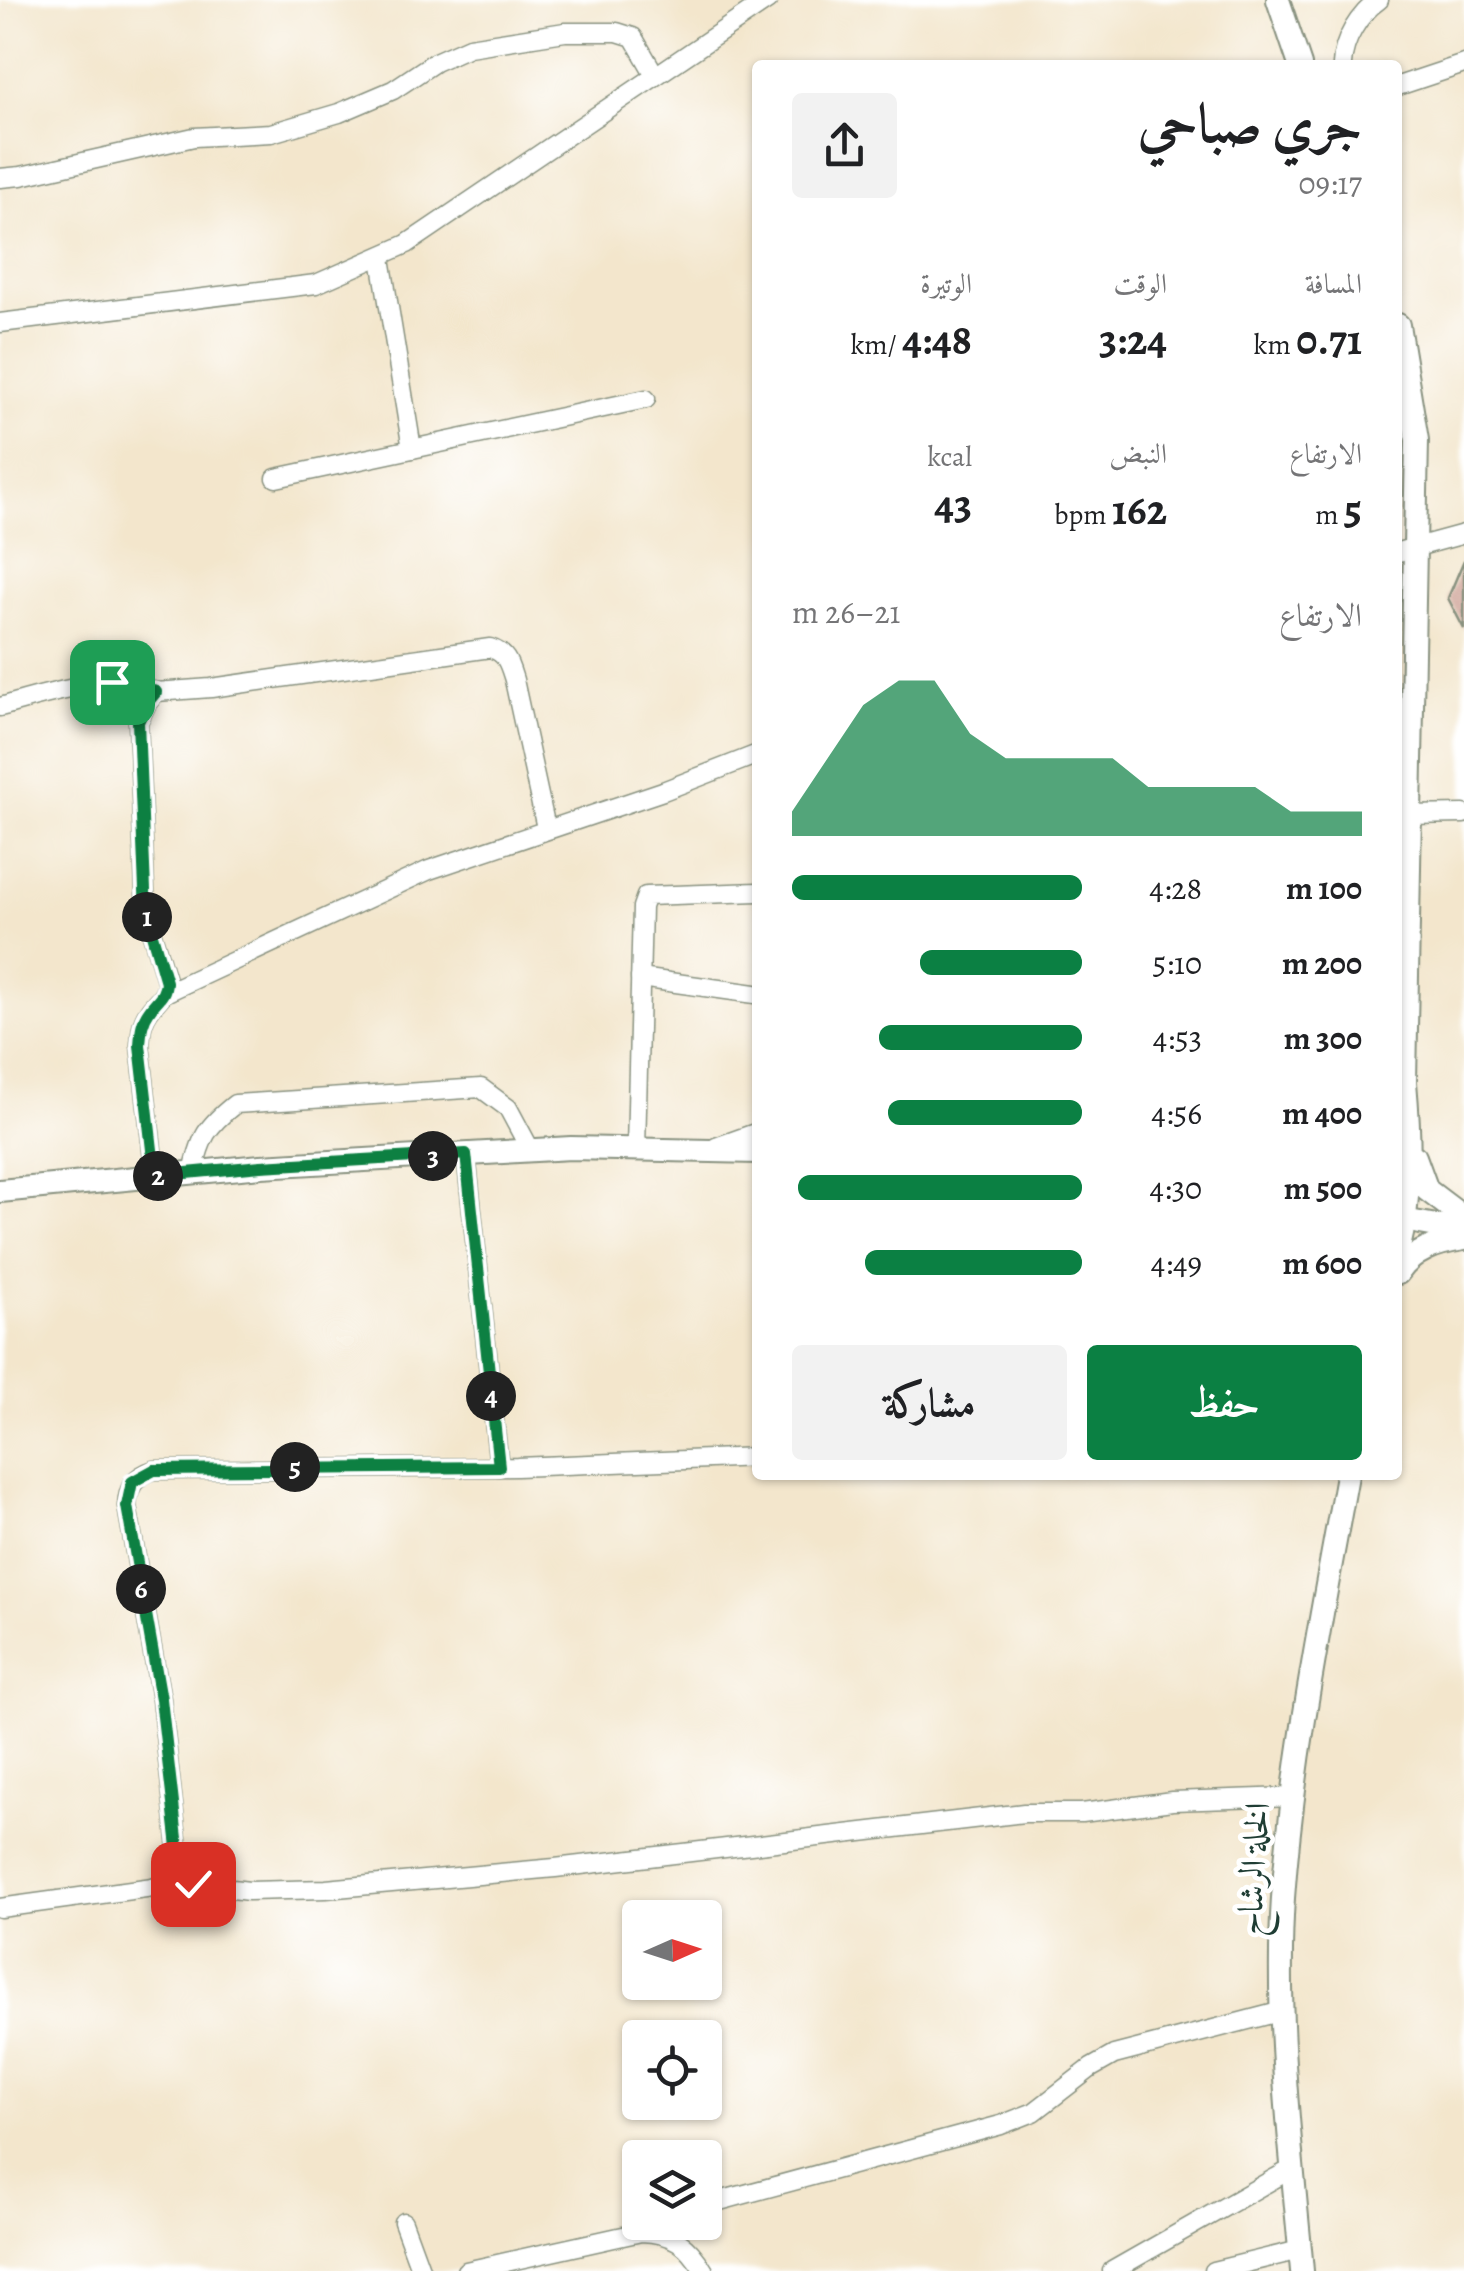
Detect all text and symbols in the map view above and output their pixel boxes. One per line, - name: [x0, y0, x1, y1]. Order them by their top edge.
- text: جري صباحي: [1138, 86, 1362, 161]
- button: share: [792, 93, 897, 198]
- text: 09:17: [1298, 161, 1362, 205]
- text: الوتيرة: [920, 265, 972, 303]
- text: الوقت: [1113, 265, 1167, 303]
- text: المسافة: [1305, 265, 1362, 303]
- text: 4:48: [902, 311, 972, 368]
- text: 3:24: [1099, 311, 1167, 368]
- text: 0.71: [1296, 311, 1362, 368]
- text: /km: [850, 326, 902, 364]
- text: km: [1254, 326, 1296, 364]
- text: النبض: [1109, 435, 1167, 473]
- text: الارتفاع: [1289, 435, 1362, 473]
- text: kcal: [927, 438, 972, 476]
- text: 43: [934, 476, 972, 533]
- text: 162: [1112, 481, 1167, 538]
- text: 5: [1344, 481, 1362, 538]
- text: bpm: [1054, 496, 1112, 534]
- text: m: [1315, 496, 1344, 534]
- text: 21–26 m: [792, 590, 901, 634]
- text: الارتفاع: [1279, 593, 1362, 637]
- pin: [70, 640, 155, 725]
- icon: arrive: [85, 655, 140, 710]
- text: 4:28: [1149, 866, 1202, 910]
- text: 100 m: [1286, 866, 1362, 910]
- pin: 1: [122, 892, 172, 942]
- text: 1: [142, 898, 152, 936]
- text: 5:10: [1153, 941, 1202, 985]
- text: 200 m: [1282, 941, 1362, 985]
- text: 4:53: [1153, 1016, 1202, 1060]
- text: 300 m: [1284, 1016, 1362, 1060]
- text: 4:56: [1151, 1091, 1202, 1135]
- text: 400 m: [1282, 1091, 1362, 1135]
- pin: 3: [408, 1131, 458, 1181]
- text: 3: [427, 1137, 439, 1175]
- pin: 2: [133, 1151, 183, 1201]
- text: 2: [151, 1157, 165, 1195]
- text: 4:30: [1150, 1166, 1202, 1210]
- text: 500 m: [1284, 1166, 1362, 1210]
- text: 4:49: [1151, 1241, 1202, 1285]
- text: 600 m: [1282, 1241, 1362, 1285]
- button: مشاركة: [792, 1345, 1067, 1460]
- button: حفظ: [1087, 1345, 1362, 1460]
- pin: 4: [466, 1371, 516, 1421]
- text: 4: [484, 1377, 498, 1415]
- pin: 5: [270, 1442, 320, 1492]
- text: 5: [289, 1448, 301, 1486]
- pin: 6: [116, 1564, 166, 1614]
- text: 6: [134, 1570, 148, 1608]
- street label: الخلة الرشاح: [1224, 1801, 1289, 1938]
- pin: [151, 1842, 236, 1927]
- icon: check: [166, 1857, 221, 1912]
- north arrow: [622, 1900, 722, 2000]
- map controls: [622, 1900, 722, 2240]
- button: locate: [622, 2020, 722, 2120]
- button: layers: [622, 2140, 722, 2240]

